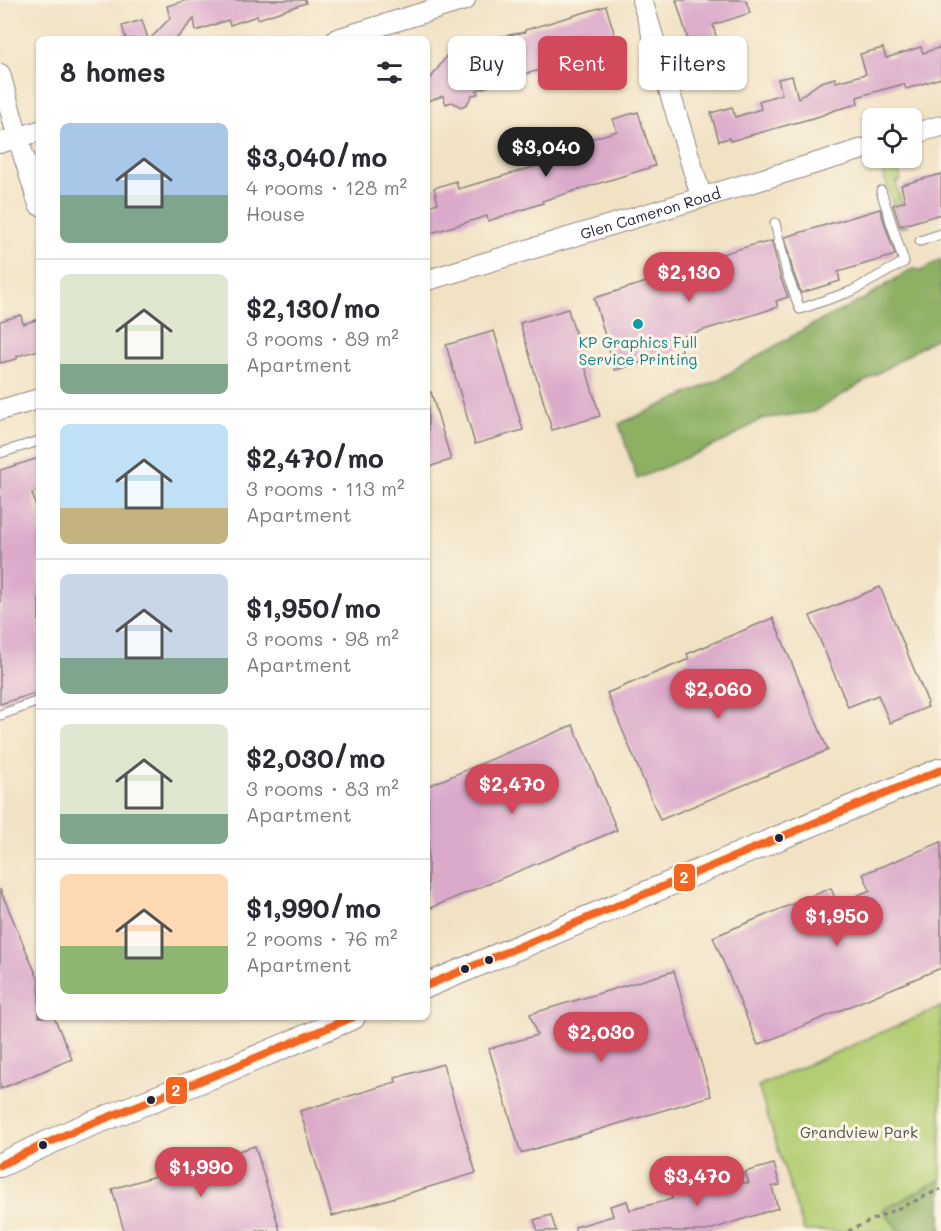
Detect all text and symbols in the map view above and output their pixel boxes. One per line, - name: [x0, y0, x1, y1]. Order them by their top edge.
- chip: Buy: [448, 36, 526, 90]
- chip: Rent: [538, 36, 627, 90]
- chip: Filters: [639, 36, 747, 90]
- text: 8 homes: [60, 55, 166, 89]
- icon: filters: [373, 56, 406, 89]
- map controls: [862, 108, 922, 168]
- button: locate: [862, 108, 922, 168]
- pin: $3,040: [497, 127, 595, 178]
- text: $3,040: [512, 133, 580, 159]
- text: $3,040/mo: [246, 140, 387, 174]
- icon: home: [108, 147, 180, 219]
- text: 4 rooms · 128 m²: [246, 174, 407, 200]
- street label: Glen Cameron Road: [578, 183, 723, 244]
- text: House: [246, 200, 305, 226]
- pin: $2,130: [640, 252, 738, 303]
- text: $2,130: [657, 258, 721, 284]
- text: $2,130/mo: [246, 291, 380, 325]
- icon: home: [108, 298, 180, 370]
- marker: KP Graphics Full Service Printing: [631, 317, 645, 331]
- text: 3 rooms · 89 m²: [246, 325, 399, 351]
- place label: KP Graphics Full Service Printing: [579, 332, 698, 369]
- text: Apartment: [246, 351, 352, 377]
- text: $2,470/mo: [246, 441, 384, 475]
- icon: home: [108, 448, 180, 520]
- text: 3 rooms · 113 m²: [246, 475, 405, 501]
- text: Apartment: [246, 501, 352, 527]
- text: $1,950/mo: [246, 591, 381, 625]
- icon: home: [108, 598, 180, 670]
- text: 3 rooms · 98 m²: [246, 625, 399, 651]
- text: Apartment: [246, 651, 352, 677]
- pin: $2,060: [669, 669, 767, 720]
- text: $2,060: [684, 675, 752, 701]
- text: $2,030/mo: [246, 741, 385, 775]
- icon: home: [108, 748, 180, 820]
- pin: $2,470: [463, 764, 561, 815]
- text: $2,470: [479, 770, 545, 796]
- text: 3 rooms · 83 m²: [246, 775, 399, 801]
- text: Apartment: [246, 801, 352, 827]
- unlabelled marker: [773, 832, 785, 844]
- line badge: 2: [673, 863, 696, 892]
- text: 2: [680, 866, 689, 887]
- text: $1,990/mo: [246, 891, 381, 925]
- pin: $1,950: [788, 896, 886, 947]
- icon: home: [108, 898, 180, 970]
- text: $1,950: [805, 902, 869, 928]
- text: 2 rooms · 76 m²: [246, 925, 398, 951]
- text: Apartment: [246, 951, 352, 977]
- unlabelled marker: [483, 954, 495, 966]
- unlabelled marker: [459, 963, 471, 975]
- pin: $2,030: [552, 1012, 650, 1063]
- text: $2,030: [567, 1018, 635, 1044]
- line badge: 2: [165, 1076, 188, 1105]
- text: 2: [172, 1079, 181, 1100]
- unlabelled marker: [145, 1094, 157, 1106]
- park label: Grandview Park: [800, 1122, 918, 1142]
- unlabelled marker: [37, 1139, 49, 1151]
- pin: $1,990: [152, 1147, 250, 1198]
- text: $1,990: [169, 1153, 233, 1179]
- pin: $3,470: [648, 1156, 746, 1207]
- text: $3,470: [663, 1162, 731, 1188]

